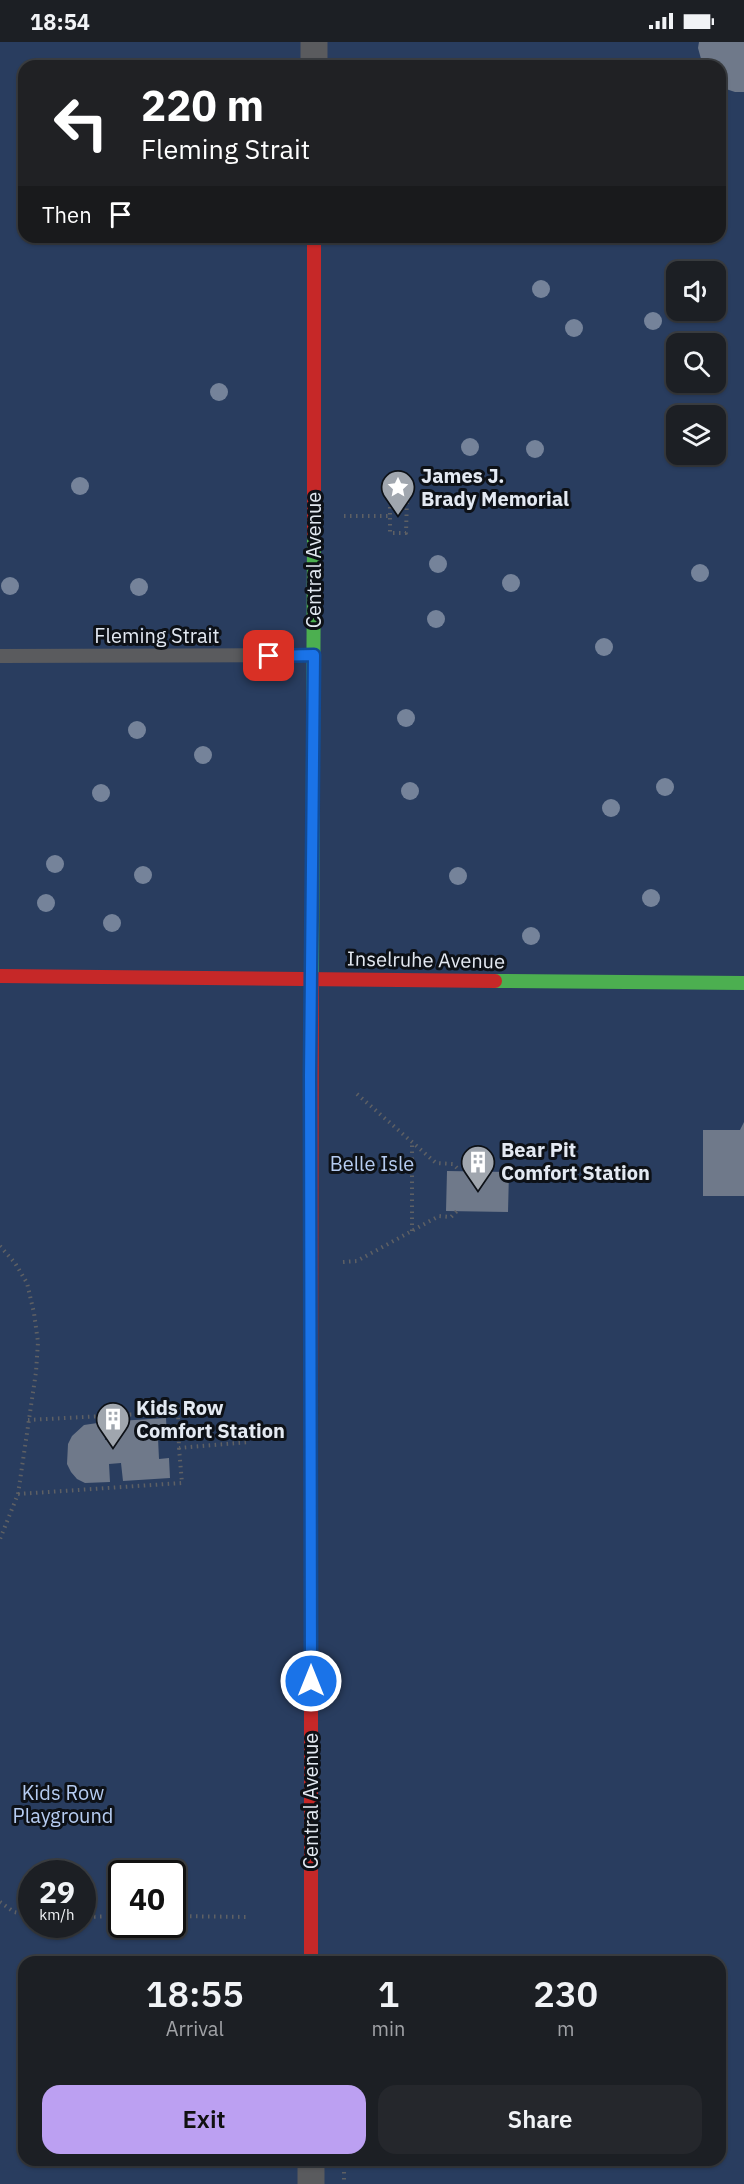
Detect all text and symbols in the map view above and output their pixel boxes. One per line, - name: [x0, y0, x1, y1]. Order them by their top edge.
- text: 18:54: [30, 7, 90, 36]
- text: 220 m: [141, 78, 264, 133]
- icon: left: [42, 84, 120, 162]
- text: Fleming Strait: [141, 131, 310, 166]
- icon: arrive: [104, 198, 137, 231]
- text: Then: [42, 200, 92, 229]
- map controls: [666, 261, 726, 465]
- button: sound: [666, 261, 726, 321]
- button: search: [666, 333, 726, 393]
- button: layers: [666, 405, 726, 465]
- place label: James J. Brady Memorial: [421, 462, 569, 512]
- place icon: James J. Brady Memorial: [380, 469, 416, 516]
- street label: Central Avenue: [300, 492, 327, 628]
- street label: Fleming Strait: [94, 622, 220, 649]
- pin: [243, 630, 294, 681]
- icon: arrive: [252, 639, 285, 672]
- street label: Inselruhe Avenue: [347, 945, 505, 974]
- place label: Bear Pit Comfort Station: [501, 1136, 650, 1186]
- building icon: Bear Pit Comfort Station: [460, 1144, 496, 1191]
- park label: Belle Isle: [330, 1150, 414, 1177]
- place label: Kids Row Comfort Station: [136, 1394, 285, 1444]
- building icon: Kids Row Comfort Station: [95, 1401, 131, 1448]
- position arrow: [279, 1649, 343, 1713]
- street label: Central Avenue: [297, 1733, 324, 1869]
- park label: Kids Row Playground: [13, 1779, 113, 1829]
- speed limit sign: 40: [108, 1860, 186, 1938]
- text: 29: [39, 1872, 75, 1911]
- text: km/h: [39, 1905, 75, 1924]
- text: 18:55: [146, 1970, 244, 2017]
- text: 1: [378, 1970, 399, 2017]
- text: 230: [533, 1970, 598, 2017]
- text: Arrival: [166, 2015, 224, 2042]
- text: min: [372, 2015, 405, 2042]
- text: m: [557, 2015, 574, 2042]
- button: Exit: [42, 2085, 366, 2154]
- button: Share: [378, 2085, 702, 2154]

